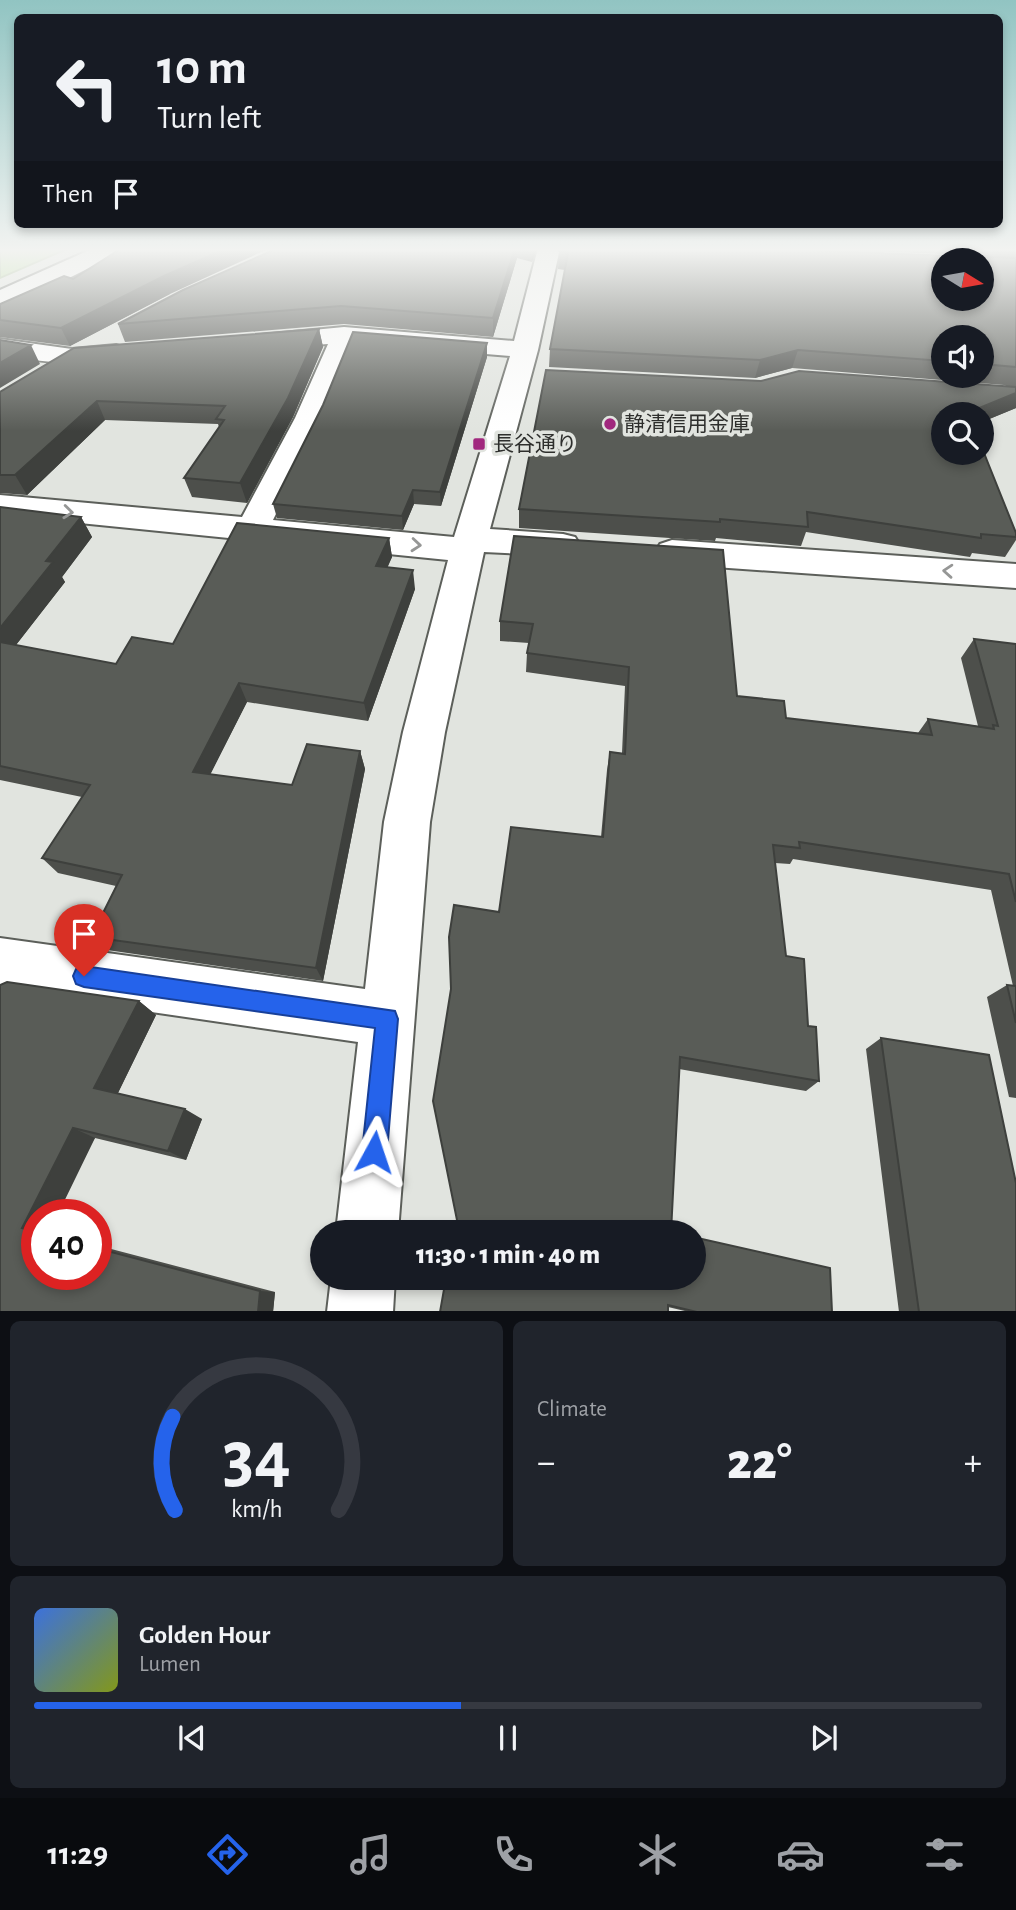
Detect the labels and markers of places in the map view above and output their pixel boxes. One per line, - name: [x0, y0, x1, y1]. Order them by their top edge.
- place label: 静清信用金庫: [624, 413, 750, 435]
- marker: 静清信用金庫: [602, 416, 618, 432]
- place label: 長谷通り: [493, 433, 577, 455]
- marker: 長谷通り: [471, 436, 487, 452]
- pin: [54, 904, 114, 976]

